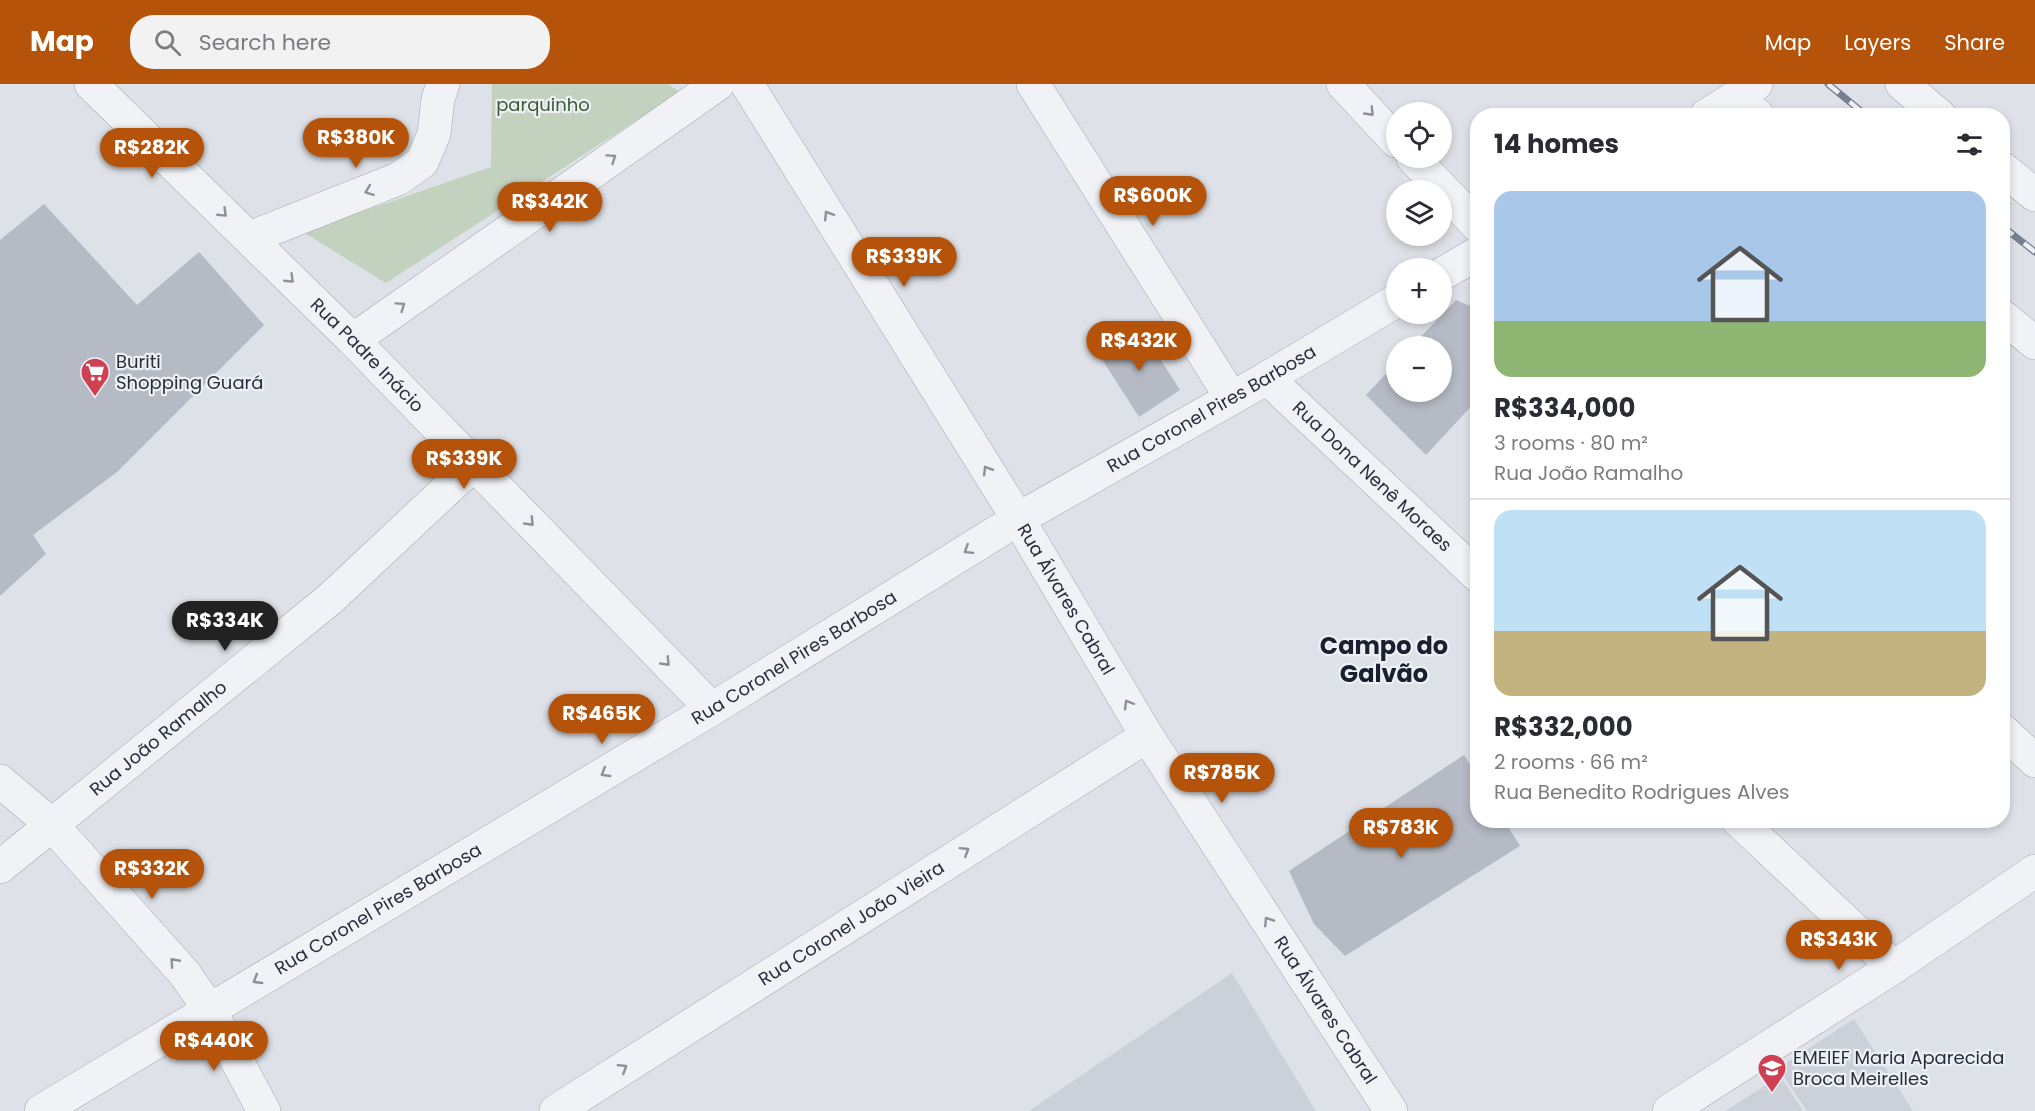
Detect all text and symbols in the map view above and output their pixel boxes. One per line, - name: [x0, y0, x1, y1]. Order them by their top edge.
- search box: [130, 15, 550, 69]
- text: Map: [30, 22, 94, 61]
- icon: search: [151, 26, 184, 59]
- text: Search here: [199, 27, 331, 58]
- text: Map: [1765, 28, 1811, 57]
- text: Layers: [1844, 28, 1911, 57]
- text: Share: [1944, 28, 2005, 57]
- park label: parquinho: [496, 92, 590, 117]
- map controls: [1386, 102, 1452, 402]
- button: locate: [1386, 102, 1452, 168]
- one-way arrow: [1362, 105, 1373, 116]
- pin: R$380K: [307, 118, 405, 169]
- text: R$380K: [317, 123, 395, 151]
- text: 14 homes: [1494, 126, 1619, 162]
- pin: R$282K: [103, 128, 201, 179]
- icon: filters: [1953, 128, 1986, 161]
- text: R$282K: [114, 133, 190, 161]
- one-way arrow: [605, 154, 616, 165]
- pin: R$600K: [1104, 176, 1202, 227]
- button: layers: [1386, 180, 1452, 246]
- text: R$600K: [1114, 181, 1192, 209]
- pin: R$342K: [501, 182, 599, 233]
- one-way arrow: [364, 184, 375, 196]
- text: R$342K: [511, 187, 589, 215]
- one-way arrow: [215, 205, 226, 216]
- one-way arrow: [824, 211, 836, 221]
- icon: home: [1686, 230, 1794, 338]
- pin: R$339K: [855, 237, 953, 288]
- text: R$339K: [866, 242, 942, 270]
- button: +: [1386, 258, 1452, 324]
- one-way arrow: [283, 271, 294, 282]
- street label: Rua Padre Inácio: [305, 292, 430, 418]
- one-way arrow: [394, 302, 405, 313]
- pin: R$432K: [1090, 321, 1188, 372]
- text: R$432K: [1100, 326, 1178, 354]
- button: −: [1386, 336, 1452, 402]
- street label: Rua Coronel Pires Barbosa: [1102, 339, 1320, 478]
- place label: Buriti Shopping Guará: [116, 349, 263, 395]
- supermarket icon: Buriti Shopping Guará: [79, 356, 111, 398]
- text: R$334,000: [1494, 390, 1635, 426]
- street label: Rua Dona Nenê Moraes: [1287, 395, 1458, 557]
- text: 3 rooms · 80 m²: [1494, 429, 1648, 457]
- pin: R$339K: [415, 439, 513, 490]
- text: R$339K: [426, 444, 502, 472]
- text: Rua João Ramalho: [1494, 459, 1683, 487]
- one-way arrow: [983, 466, 995, 476]
- one-way arrow: [523, 515, 534, 526]
- street label: Rua Álvares Cabral: [1012, 519, 1121, 679]
- one-way arrow: [964, 543, 974, 555]
- icon: home: [1686, 549, 1794, 657]
- street label: Rua Coronel Pires Barbosa: [687, 584, 901, 731]
- pin: R$334K: [176, 601, 274, 652]
- text: R$334K: [186, 606, 264, 634]
- district label: Campo do Galvão: [1320, 629, 1448, 690]
- one-way arrow: [659, 656, 670, 666]
- street label: Rua João Ramalho: [84, 675, 232, 801]
- pin: R$465K: [553, 694, 651, 745]
- text: R$465K: [562, 699, 642, 727]
- one-way arrow: [1124, 700, 1136, 710]
- text: R$332,000: [1494, 709, 1633, 745]
- text: 2 rooms · 66 m²: [1494, 748, 1648, 776]
- pin: R$785K: [1173, 753, 1271, 804]
- text: R$785K: [1184, 758, 1260, 786]
- one-way arrow: [601, 765, 611, 777]
- text: Rua Benedito Rodrigues Alves: [1494, 778, 1789, 806]
- pin: R$783K: [1352, 808, 1450, 859]
- text: R$783K: [1363, 813, 1439, 841]
- street label: Rua Coronel Pires Barbosa: [270, 837, 486, 980]
- one-way arrow: [959, 848, 970, 859]
- pin: R$332K: [103, 849, 201, 900]
- text: R$332K: [114, 854, 190, 882]
- street label: Rua Coronel João Vieira: [753, 855, 949, 991]
- one-way arrow: [1264, 917, 1275, 928]
- pin: R$343K: [1790, 920, 1888, 971]
- text: R$343K: [1800, 925, 1878, 953]
- street label: Rua Álvares Cabral: [1268, 931, 1383, 1089]
- one-way arrow: [170, 958, 181, 969]
- one-way arrow: [253, 973, 263, 984]
- pin: R$440K: [165, 1021, 263, 1072]
- text: R$440K: [174, 1026, 254, 1054]
- place label: EMEIEF Maria Aparecida Broca Meirelles: [1793, 1045, 2004, 1091]
- school or university icon: EMEIEF Maria Aparecida Broca Meirelles: [1756, 1052, 1788, 1094]
- one-way arrow: [617, 1064, 628, 1075]

